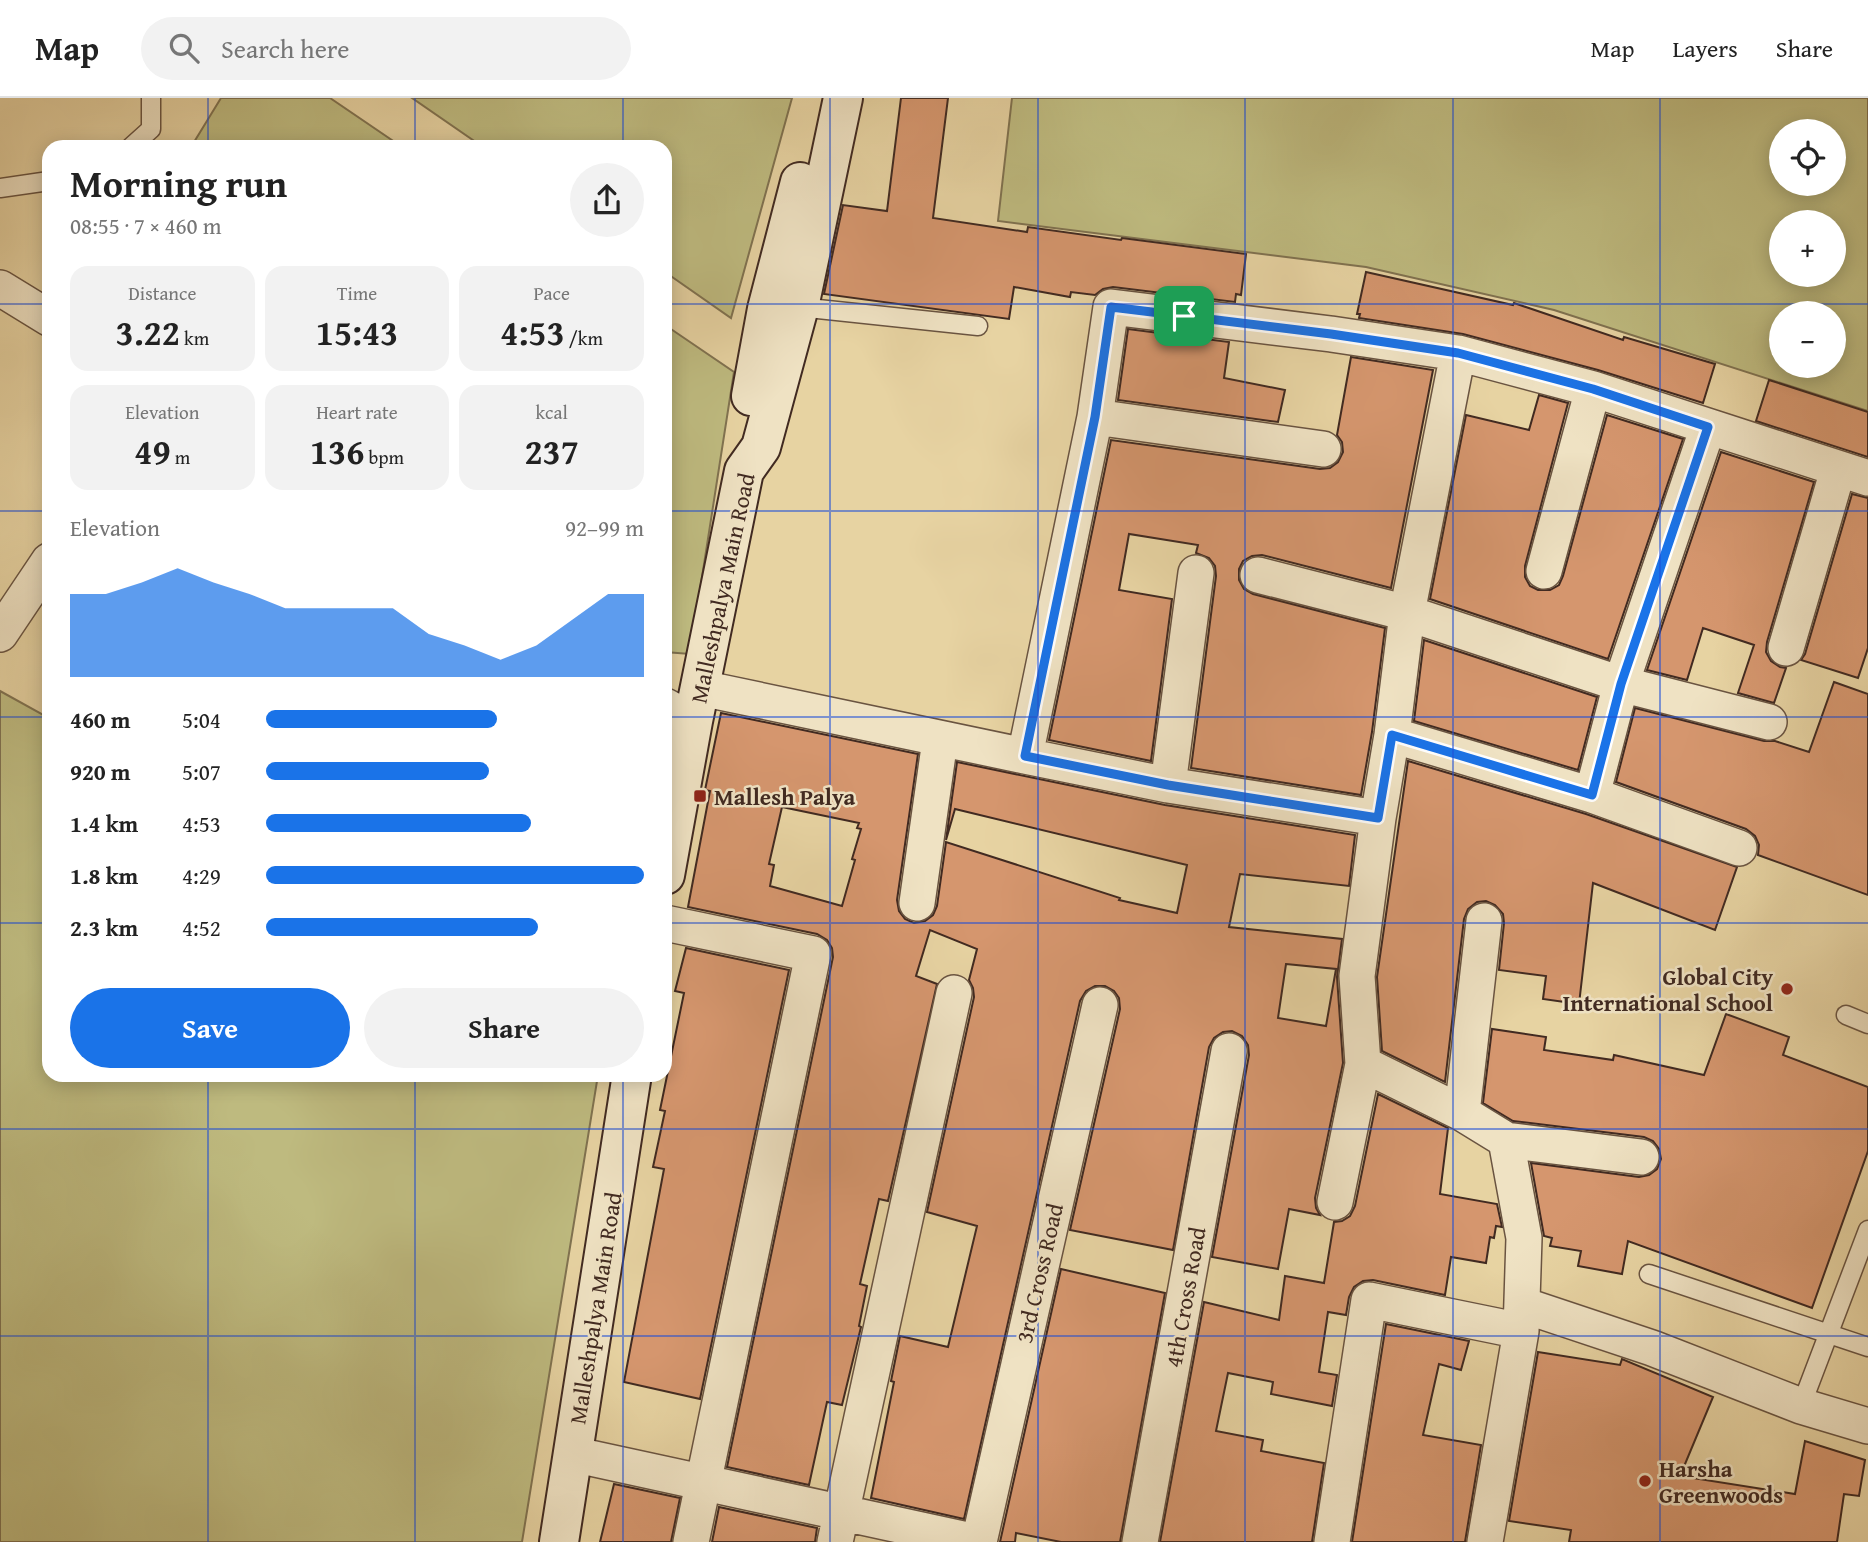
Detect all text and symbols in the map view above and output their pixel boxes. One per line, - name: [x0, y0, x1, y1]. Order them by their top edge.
- search box: [141, 17, 631, 80]
- text: Map: [35, 24, 99, 72]
- icon: search: [165, 29, 203, 67]
- text: Search here: [221, 29, 349, 68]
- text: Map: [1591, 31, 1634, 66]
- text: Layers: [1672, 31, 1738, 66]
- text: Share: [1776, 31, 1833, 66]
- map controls: [1769, 119, 1846, 378]
- button: locate: [1769, 119, 1846, 196]
- text: Morning run: [70, 155, 287, 211]
- button: share: [570, 163, 644, 237]
- text: 08:55 · 7 × 460 m: [70, 209, 222, 242]
- button: +: [1769, 210, 1846, 287]
- text: Distance: [128, 279, 196, 307]
- text: Time: [337, 279, 377, 307]
- text: Pace: [533, 279, 570, 307]
- pin: [1154, 286, 1214, 346]
- icon: arrive: [1165, 297, 1203, 335]
- button: −: [1769, 301, 1846, 378]
- text: 3.22: [116, 307, 180, 358]
- text: 15:43: [316, 307, 398, 358]
- text: 4:53: [500, 307, 565, 358]
- text: km: [180, 324, 209, 352]
- text: /km: [565, 324, 603, 352]
- text: Elevation: [125, 398, 200, 426]
- text: Heart rate: [316, 398, 398, 426]
- text: kcal: [535, 398, 568, 426]
- text: 49: [134, 426, 171, 477]
- text: 136: [310, 426, 364, 477]
- text: 237: [524, 426, 579, 477]
- text: m: [171, 443, 190, 471]
- text: bpm: [364, 443, 404, 471]
- street label: Malleshpalya Main Road: [681, 469, 763, 706]
- text: Elevation: [70, 511, 160, 544]
- text: 92–99 m: [565, 511, 644, 544]
- text: 460 m: [70, 703, 131, 736]
- text: 5:04: [182, 703, 221, 736]
- text: 920 m: [70, 755, 131, 788]
- text: 5:07: [182, 755, 221, 788]
- place label: Mallesh Palya: [714, 780, 855, 813]
- marker: Mallesh Palya: [692, 788, 708, 804]
- text: 1.4 km: [70, 807, 138, 840]
- text: 4:53: [182, 807, 221, 840]
- text: 1.8 km: [70, 859, 138, 892]
- text: 4:29: [182, 859, 221, 892]
- text: 2.3 km: [70, 911, 138, 944]
- text: 4:52: [182, 911, 221, 944]
- place label: Global City International School: [1563, 960, 1773, 1019]
- marker: Global City International School: [1779, 981, 1795, 997]
- button: Save: [70, 988, 350, 1068]
- button: Share: [364, 988, 644, 1068]
- street label: Malleshpalya Main Road: [560, 1189, 630, 1426]
- street label: 3rd Cross Road: [1007, 1199, 1071, 1346]
- street label: 4th Cross Road: [1156, 1224, 1214, 1370]
- place label: Harsha Greenwoods: [1659, 1452, 1783, 1511]
- marker: Harsha Greenwoods: [1637, 1473, 1653, 1489]

